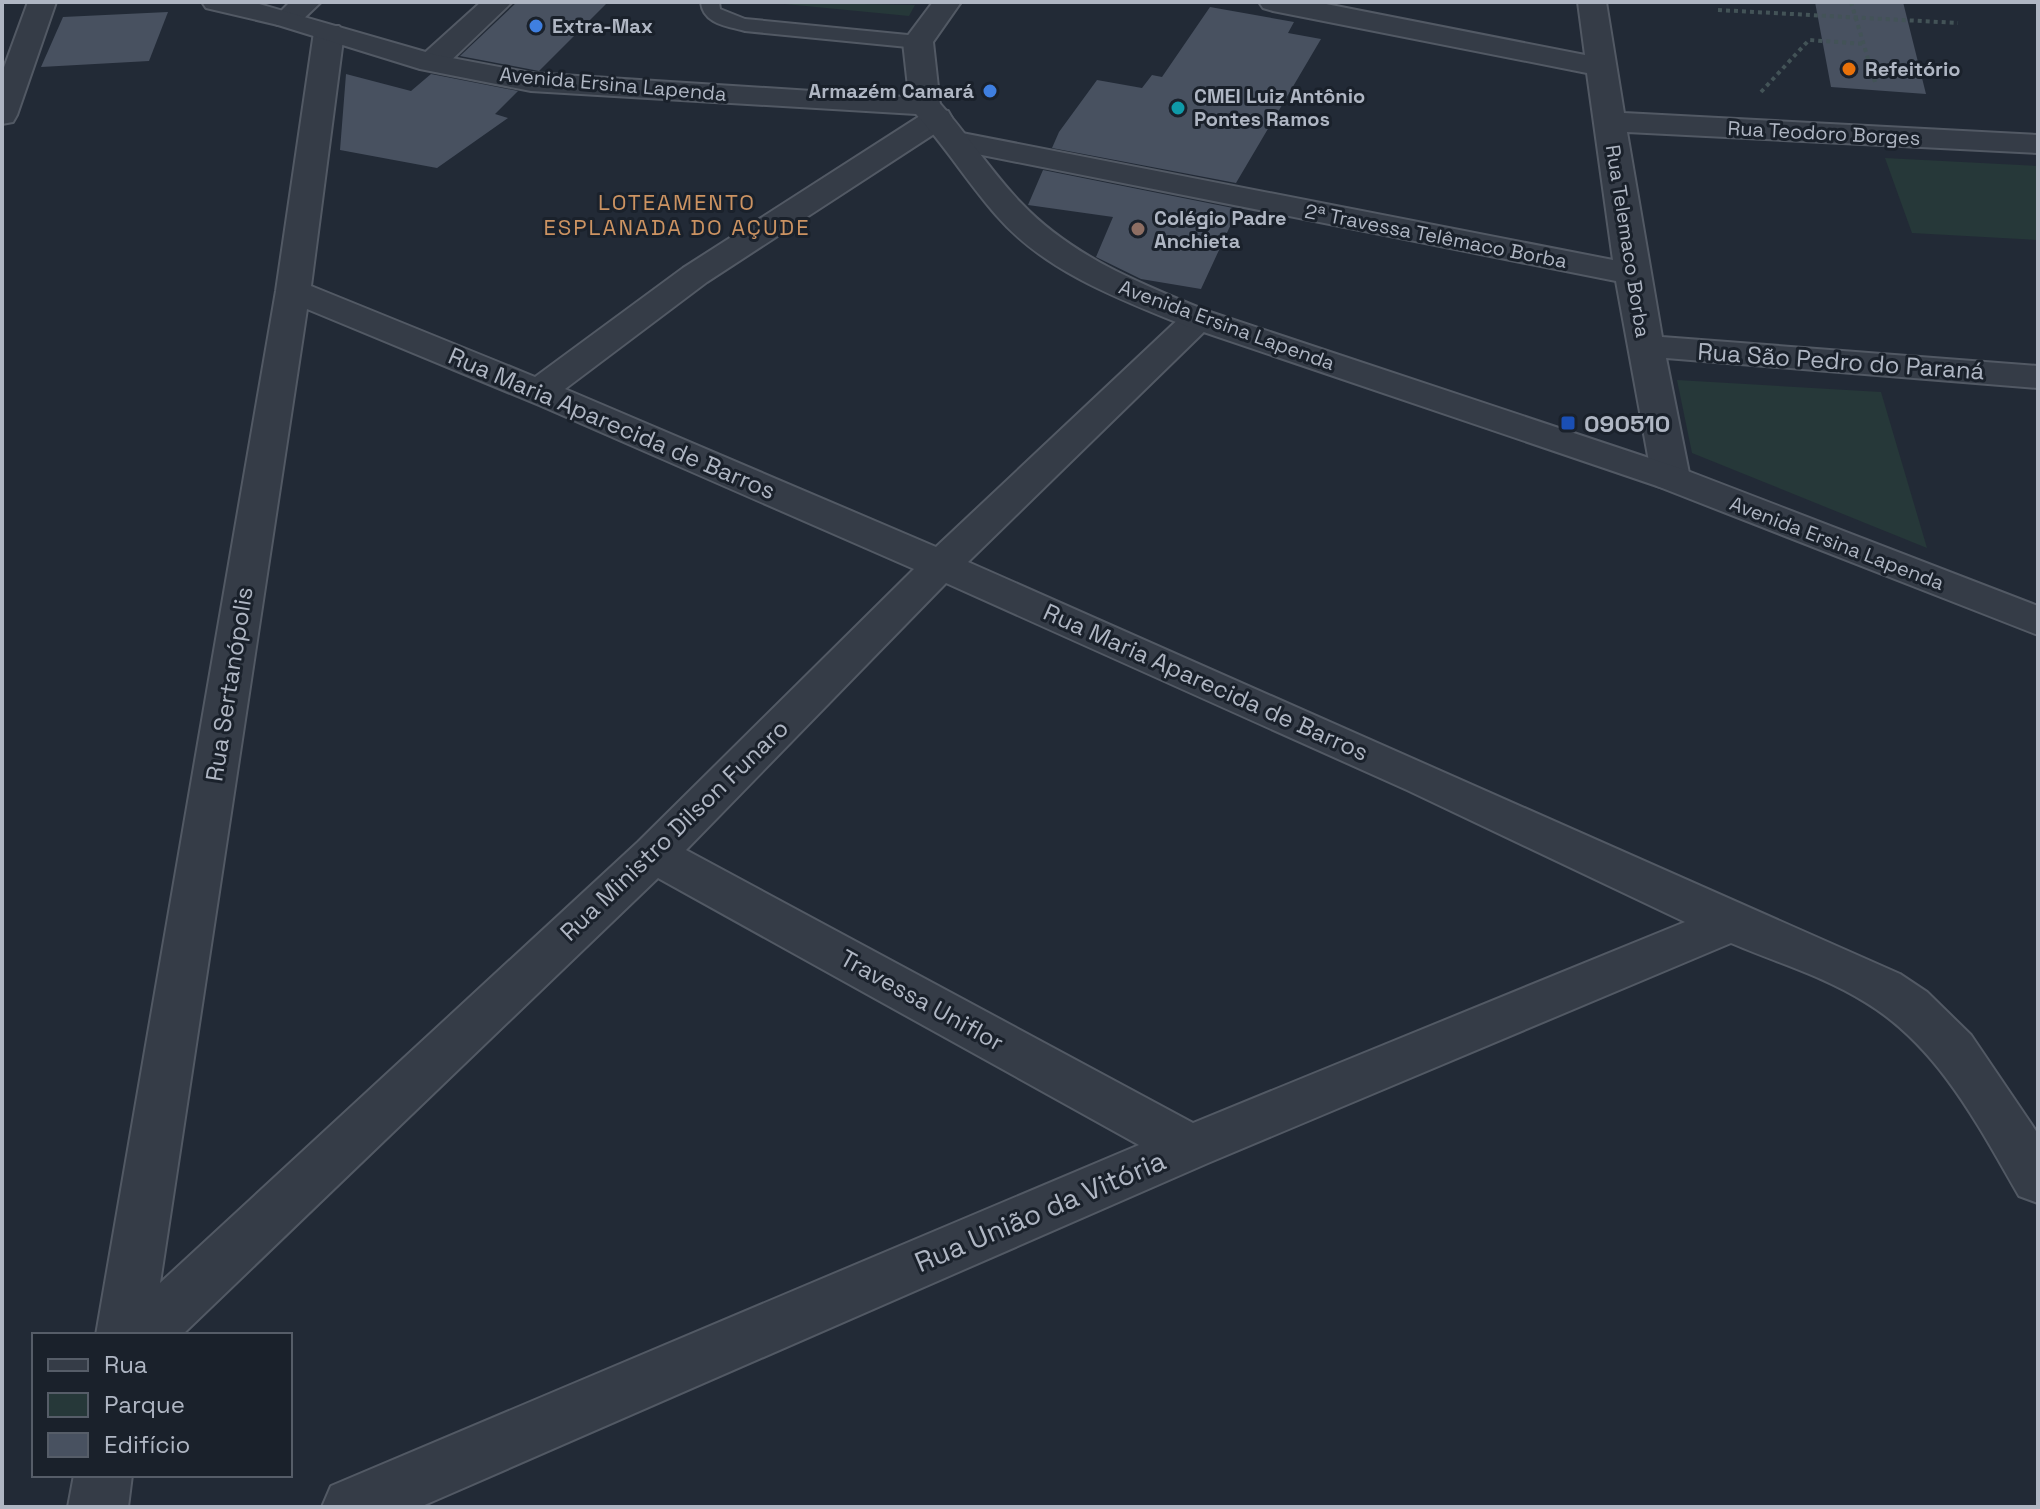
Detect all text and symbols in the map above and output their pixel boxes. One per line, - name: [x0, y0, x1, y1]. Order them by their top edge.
- place label: Extra-Max: [552, 13, 653, 39]
- marker: Extra-Max: [527, 17, 545, 35]
- place label: Refeitório: [1865, 56, 1961, 82]
- marker: Refeitório: [1840, 60, 1858, 78]
- street label: Avenida Ersina Lapenda: [498, 61, 728, 107]
- place label: Armazém Camará: [809, 78, 974, 104]
- marker: Armazém Camará: [981, 82, 999, 100]
- place label: CMEI Luiz Antônio Pontes Ramos: [1194, 83, 1365, 132]
- marker: CMEI Luiz Antônio Pontes Ramos: [1169, 99, 1187, 117]
- street label: Rua Teodoro Borges: [1727, 115, 1921, 151]
- street label: Rua Telemaco Borba: [1600, 143, 1656, 339]
- district label: LOTEAMENTO ESPLANADA DO AÇUDE: [543, 188, 811, 241]
- street label: 2ª Travessa Telêmaco Borba: [1303, 198, 1569, 274]
- place label: Colégio Padre Anchieta: [1154, 205, 1286, 254]
- marker: Colégio Padre Anchieta: [1129, 220, 1147, 238]
- street label: Avenida Ersina Lapenda: [1115, 274, 1339, 376]
- street label: Rua São Pedro do Paraná: [1696, 336, 1986, 387]
- street label: Rua Maria Aparecida de Barros: [444, 340, 780, 506]
- place label: 090510: [1584, 408, 1670, 439]
- marker: 090510: [1559, 414, 1577, 432]
- street label: Avenida Ersina Lapenda: [1726, 490, 1948, 596]
- street label: Rua Sertanópolis: [198, 584, 260, 784]
- street label: Rua Maria Aparecida de Barros: [1039, 596, 1373, 768]
- street label: Rua Ministro Dilson Funaro: [553, 713, 795, 947]
- street label: Travessa Uniflor: [835, 942, 1009, 1058]
- street label: Rua União da Vitória: [909, 1142, 1171, 1280]
- legend: [32, 1333, 292, 1477]
- text: Rua: [104, 1349, 148, 1380]
- text: Parque: [104, 1389, 185, 1420]
- text: Edifício: [104, 1429, 190, 1460]

